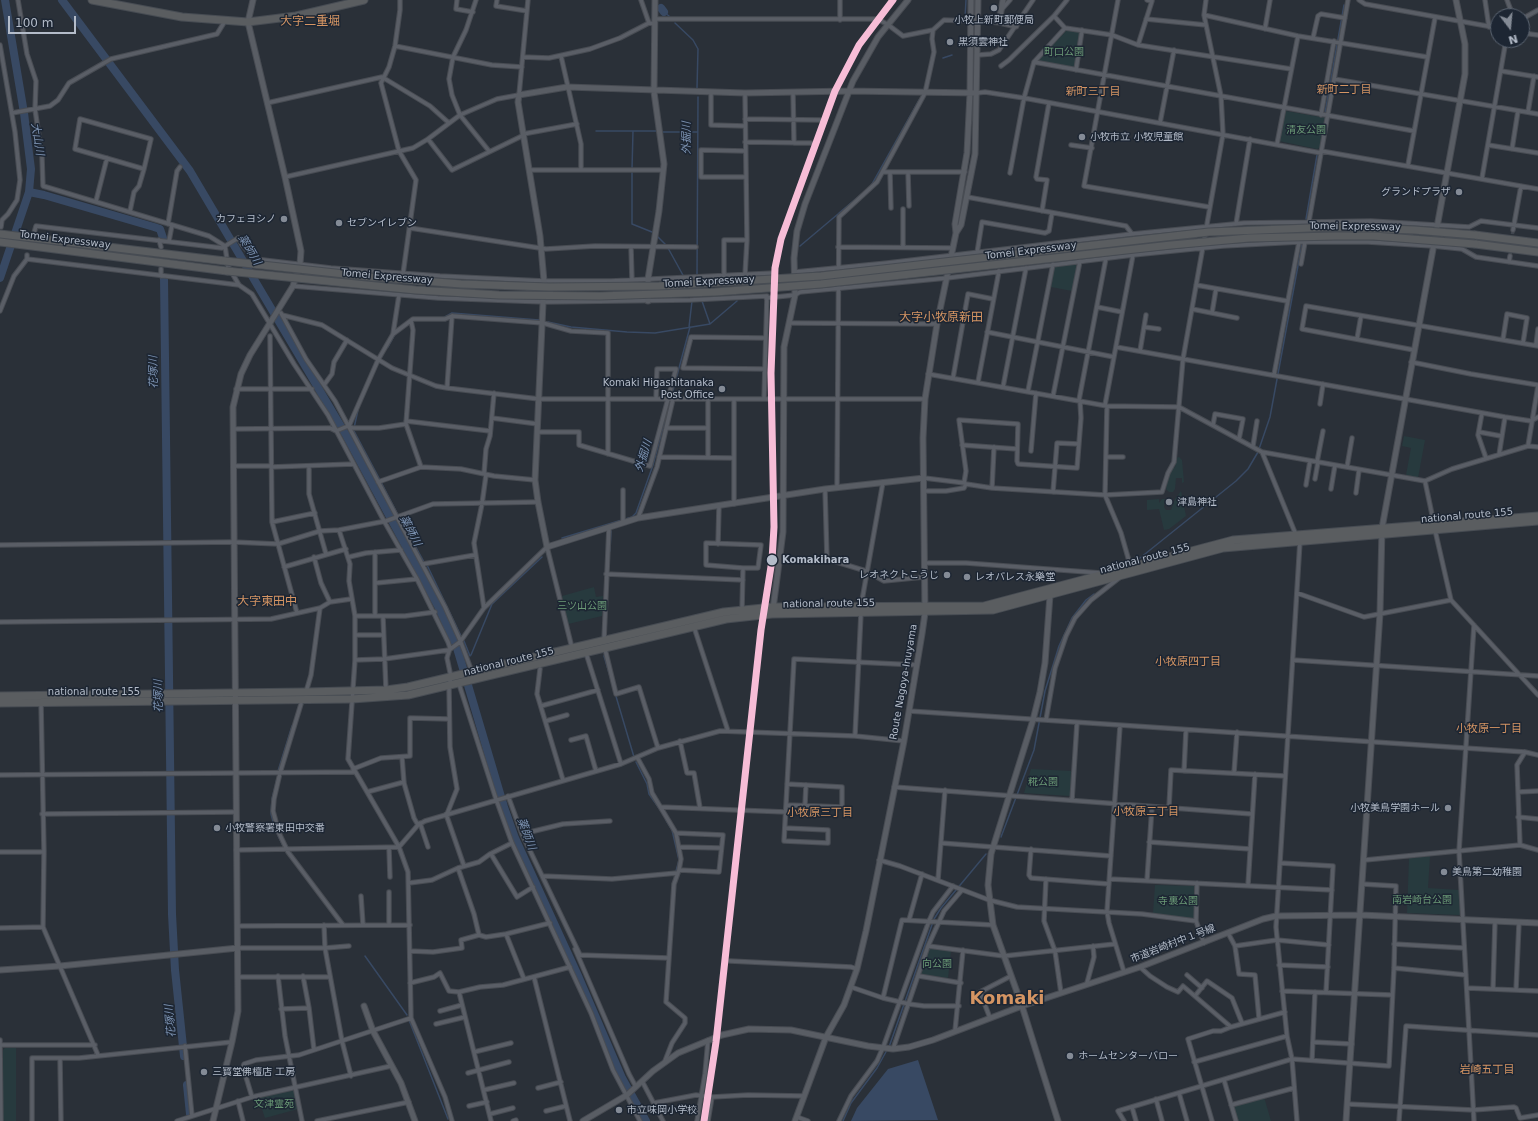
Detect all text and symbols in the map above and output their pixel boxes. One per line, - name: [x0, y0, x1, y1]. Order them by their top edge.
- marker: 小牧上新町郵便局: [989, 3, 999, 13]
- scale bar: [10, 8, 78, 34]
- north arrow: [1490, 8, 1530, 48]
- place label: 小牧上新町郵便局: [954, 14, 1034, 26]
- district label: 大字二重堀: [280, 15, 340, 29]
- text: 100 m: [15, 16, 53, 30]
- text: N: [1507, 32, 1519, 47]
- place label: 黒須雲神社: [958, 36, 1008, 48]
- marker: 黒須雲神社: [945, 37, 955, 47]
- park label: 町口公園: [1044, 46, 1084, 58]
- district label: 新町二丁目: [1317, 83, 1371, 97]
- district label: 新町三丁目: [1066, 85, 1120, 99]
- water label: 大山川: [28, 122, 46, 156]
- water label: 外掘川: [680, 122, 694, 154]
- park label: 清友公園: [1286, 124, 1326, 136]
- place label: 小牧市立 小牧児童館: [1090, 131, 1183, 143]
- marker: 小牧市立 小牧児童館: [1077, 132, 1087, 142]
- place label: グランドプラザ: [1381, 186, 1451, 198]
- marker: グランドプラザ: [1454, 187, 1464, 197]
- place label: カフェヨシノ: [216, 213, 276, 225]
- marker: カフェヨシノ: [279, 214, 289, 224]
- place label: セブンイレブン: [347, 217, 417, 229]
- marker: セブンイレブン: [334, 218, 344, 228]
- street label: Tomei Expressway: [1309, 220, 1401, 234]
- street label: Tomei Expressway: [19, 228, 111, 252]
- water label: 薬師川: [235, 232, 263, 268]
- street label: Tomei Expressway: [985, 239, 1077, 263]
- street label: Tomei Expressway: [341, 267, 433, 287]
- street label: Tomei Expressway: [663, 274, 755, 290]
- district label: 大字小牧原新田: [899, 311, 983, 325]
- water label: 花塚川: [147, 355, 161, 389]
- place label: Komaki Higashitanaka Post Office: [603, 377, 714, 400]
- marker: Komaki Higashitanaka Post Office: [717, 384, 727, 394]
- water label: 外掘川: [633, 438, 655, 474]
- place label: 津島神社: [1177, 496, 1217, 508]
- marker: 津島神社: [1164, 497, 1174, 507]
- street label: national route 155: [1420, 506, 1514, 526]
- water label: 薬師川: [396, 513, 424, 549]
- street label: national route 155: [1099, 541, 1191, 577]
- marker: Komakihara: [765, 553, 779, 567]
- place label: Komakihara: [782, 554, 849, 566]
- place label: レオネクトこうじ: [859, 569, 939, 581]
- marker: レオネクトこうじ: [942, 570, 952, 580]
- place label: レオパレス永樂堂: [975, 571, 1055, 583]
- marker: レオパレス永樂堂: [962, 572, 972, 582]
- district label: 大字東田中: [237, 595, 297, 609]
- street label: national route 155: [783, 597, 875, 611]
- park label: 三ツ山公園: [557, 600, 607, 612]
- street label: Route Nagoya-Inuyama: [888, 623, 920, 741]
- street label: national route 155: [463, 645, 555, 679]
- district label: 小牧原四丁目: [1155, 655, 1221, 669]
- water label: 花塚川: [152, 679, 166, 713]
- street label: national route 155: [48, 686, 140, 698]
- district label: 小牧原一丁目: [1456, 722, 1522, 736]
- park label: 糀公園: [1028, 776, 1058, 788]
- place label: 小牧美鳥学園ホール: [1350, 802, 1440, 814]
- marker: 小牧美鳥学園ホール: [1443, 803, 1453, 813]
- district label: 小牧原二丁目: [1113, 805, 1179, 819]
- district label: 小牧原三丁目: [787, 806, 853, 820]
- water label: 薬師川: [514, 816, 538, 852]
- place label: 小牧警察署東田中交番: [225, 822, 325, 834]
- marker: 小牧警察署東田中交番: [212, 823, 222, 833]
- place label: 美鳥第二幼稚園: [1452, 866, 1522, 878]
- marker: 美鳥第二幼稚園: [1439, 867, 1449, 877]
- park label: 南岩崎台公園: [1392, 894, 1452, 906]
- park label: 寺裏公園: [1158, 895, 1198, 907]
- street label: 市道岩崎村中１号線: [1129, 922, 1217, 966]
- park label: 向公園: [922, 958, 952, 970]
- district label: Komaki: [969, 988, 1045, 1010]
- water label: 花塚川: [163, 1004, 179, 1038]
- place label: ホームセンターバロー: [1078, 1050, 1178, 1062]
- marker: ホームセンターバロー: [1065, 1051, 1075, 1061]
- district label: 岩崎五丁目: [1460, 1063, 1514, 1077]
- place label: 三寳堂佛檀店 工房: [212, 1066, 295, 1078]
- marker: 三寳堂佛檀店 工房: [199, 1067, 209, 1077]
- park label: 文津霊苑: [254, 1098, 294, 1110]
- place label: 市立味岡小学校: [627, 1104, 697, 1116]
- marker: 市立味岡小学校: [614, 1105, 624, 1115]

